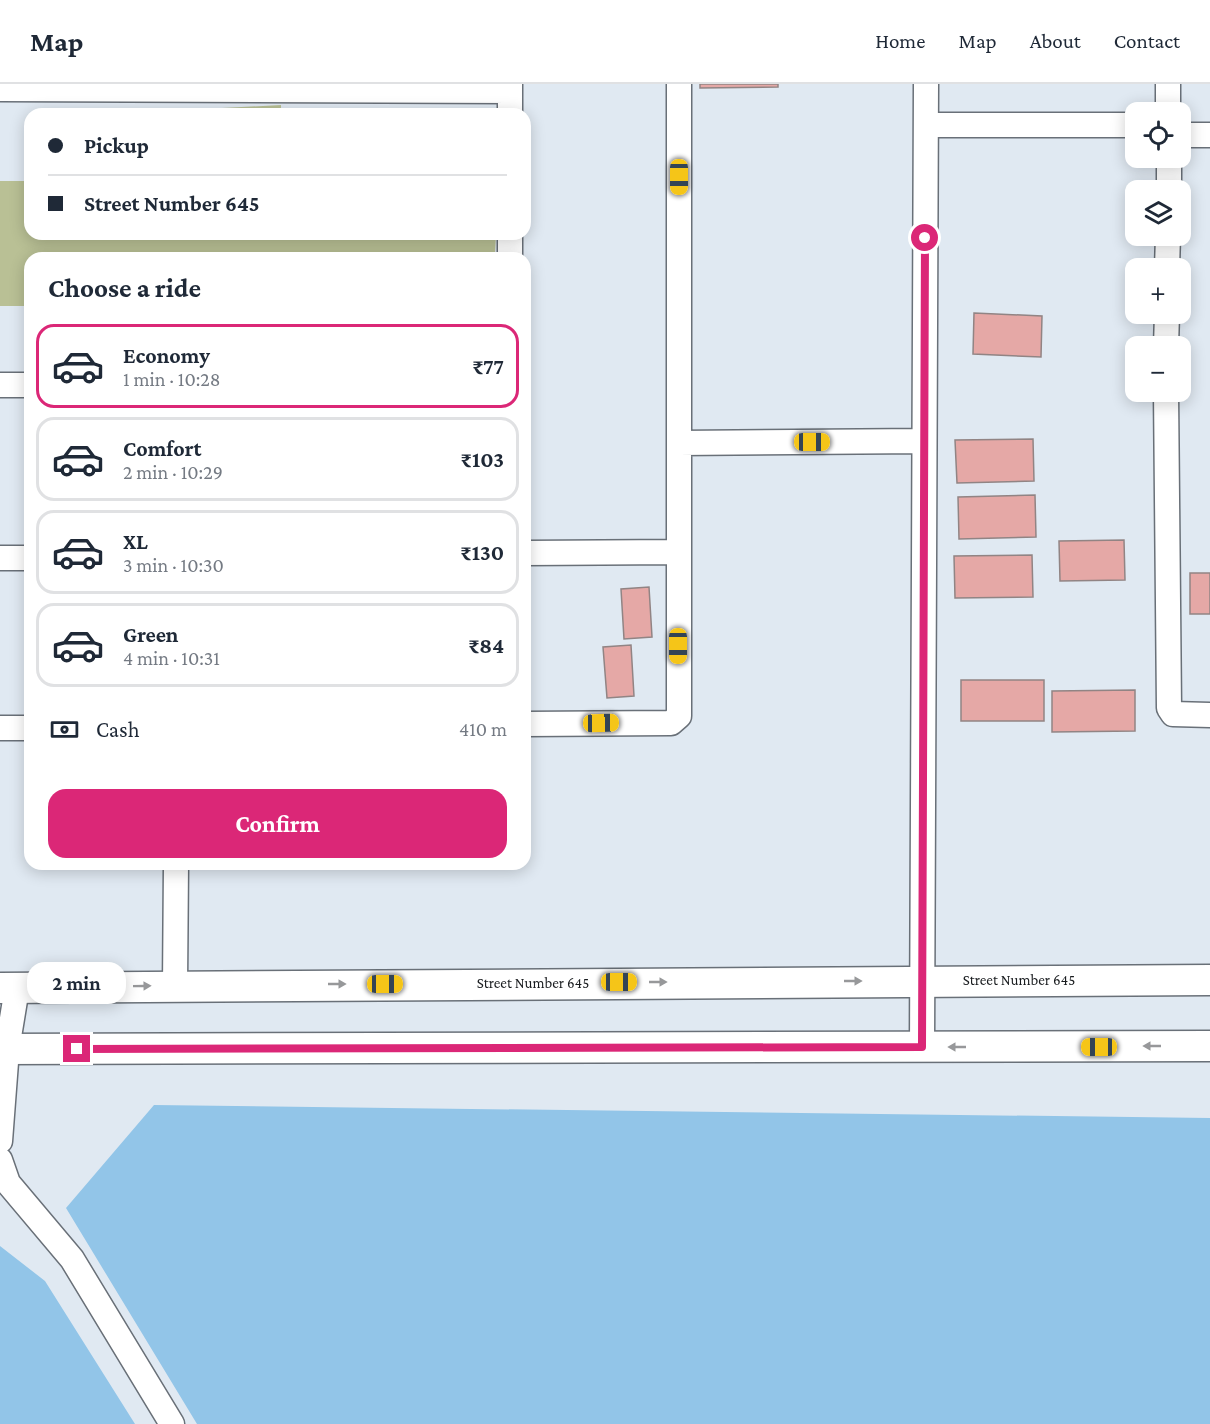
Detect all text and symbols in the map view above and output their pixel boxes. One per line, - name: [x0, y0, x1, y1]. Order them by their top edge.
- text: Map: [30, 26, 83, 57]
- text: Home: [875, 29, 925, 53]
- text: Map: [958, 29, 997, 53]
- text: About: [1030, 29, 1081, 53]
- text: Contact: [1114, 29, 1180, 53]
- map controls: [1125, 102, 1191, 402]
- button: locate: [1125, 102, 1191, 168]
- text: Pickup: [84, 133, 149, 158]
- car: [670, 159, 688, 195]
- button: layers: [1125, 180, 1191, 246]
- text: Street Number 645: [84, 191, 260, 216]
- route start: [911, 224, 938, 251]
- button: +: [1125, 258, 1191, 324]
- text: Choose a ride: [48, 273, 201, 303]
- button: −: [1125, 336, 1191, 402]
- icon: car: [51, 339, 105, 393]
- text: Economy: [123, 343, 210, 368]
- text: ₹77: [472, 354, 504, 379]
- text: 1 min · 10:28: [123, 368, 221, 390]
- icon: car: [51, 432, 105, 486]
- car: [794, 433, 830, 451]
- text: Comfort: [123, 436, 201, 461]
- text: ₹103: [460, 447, 504, 472]
- text: 2 min · 10:29: [123, 461, 223, 483]
- icon: car: [51, 525, 105, 579]
- text: XL: [123, 529, 148, 554]
- text: ₹130: [460, 540, 504, 565]
- text: 3 min · 10:30: [123, 554, 224, 576]
- icon: car: [51, 618, 105, 672]
- text: Green: [123, 622, 179, 647]
- car: [669, 628, 687, 664]
- text: ₹84: [468, 633, 504, 658]
- text: 4 min · 10:31: [123, 647, 220, 669]
- icon: cash: [48, 713, 81, 746]
- car: [583, 714, 619, 732]
- text: Cash: [96, 717, 140, 742]
- text: 410 m: [459, 718, 507, 740]
- button: Confirm: [48, 789, 507, 858]
- callout: 2 min: [28, 962, 127, 1004]
- text: 2 min: [52, 972, 101, 994]
- street label: Street Number 645: [963, 972, 1075, 988]
- car: [601, 973, 637, 991]
- car: [367, 975, 403, 993]
- street label: Street Number 645: [477, 975, 589, 991]
- one-way arrow: [844, 976, 863, 986]
- one-way arrow: [649, 977, 668, 987]
- one-way arrow: [328, 979, 347, 989]
- one-way arrow: [133, 981, 152, 991]
- route end: [63, 1035, 90, 1062]
- car: [1081, 1038, 1117, 1056]
- one-way arrow: [1142, 1041, 1161, 1051]
- one-way arrow: [947, 1042, 966, 1052]

